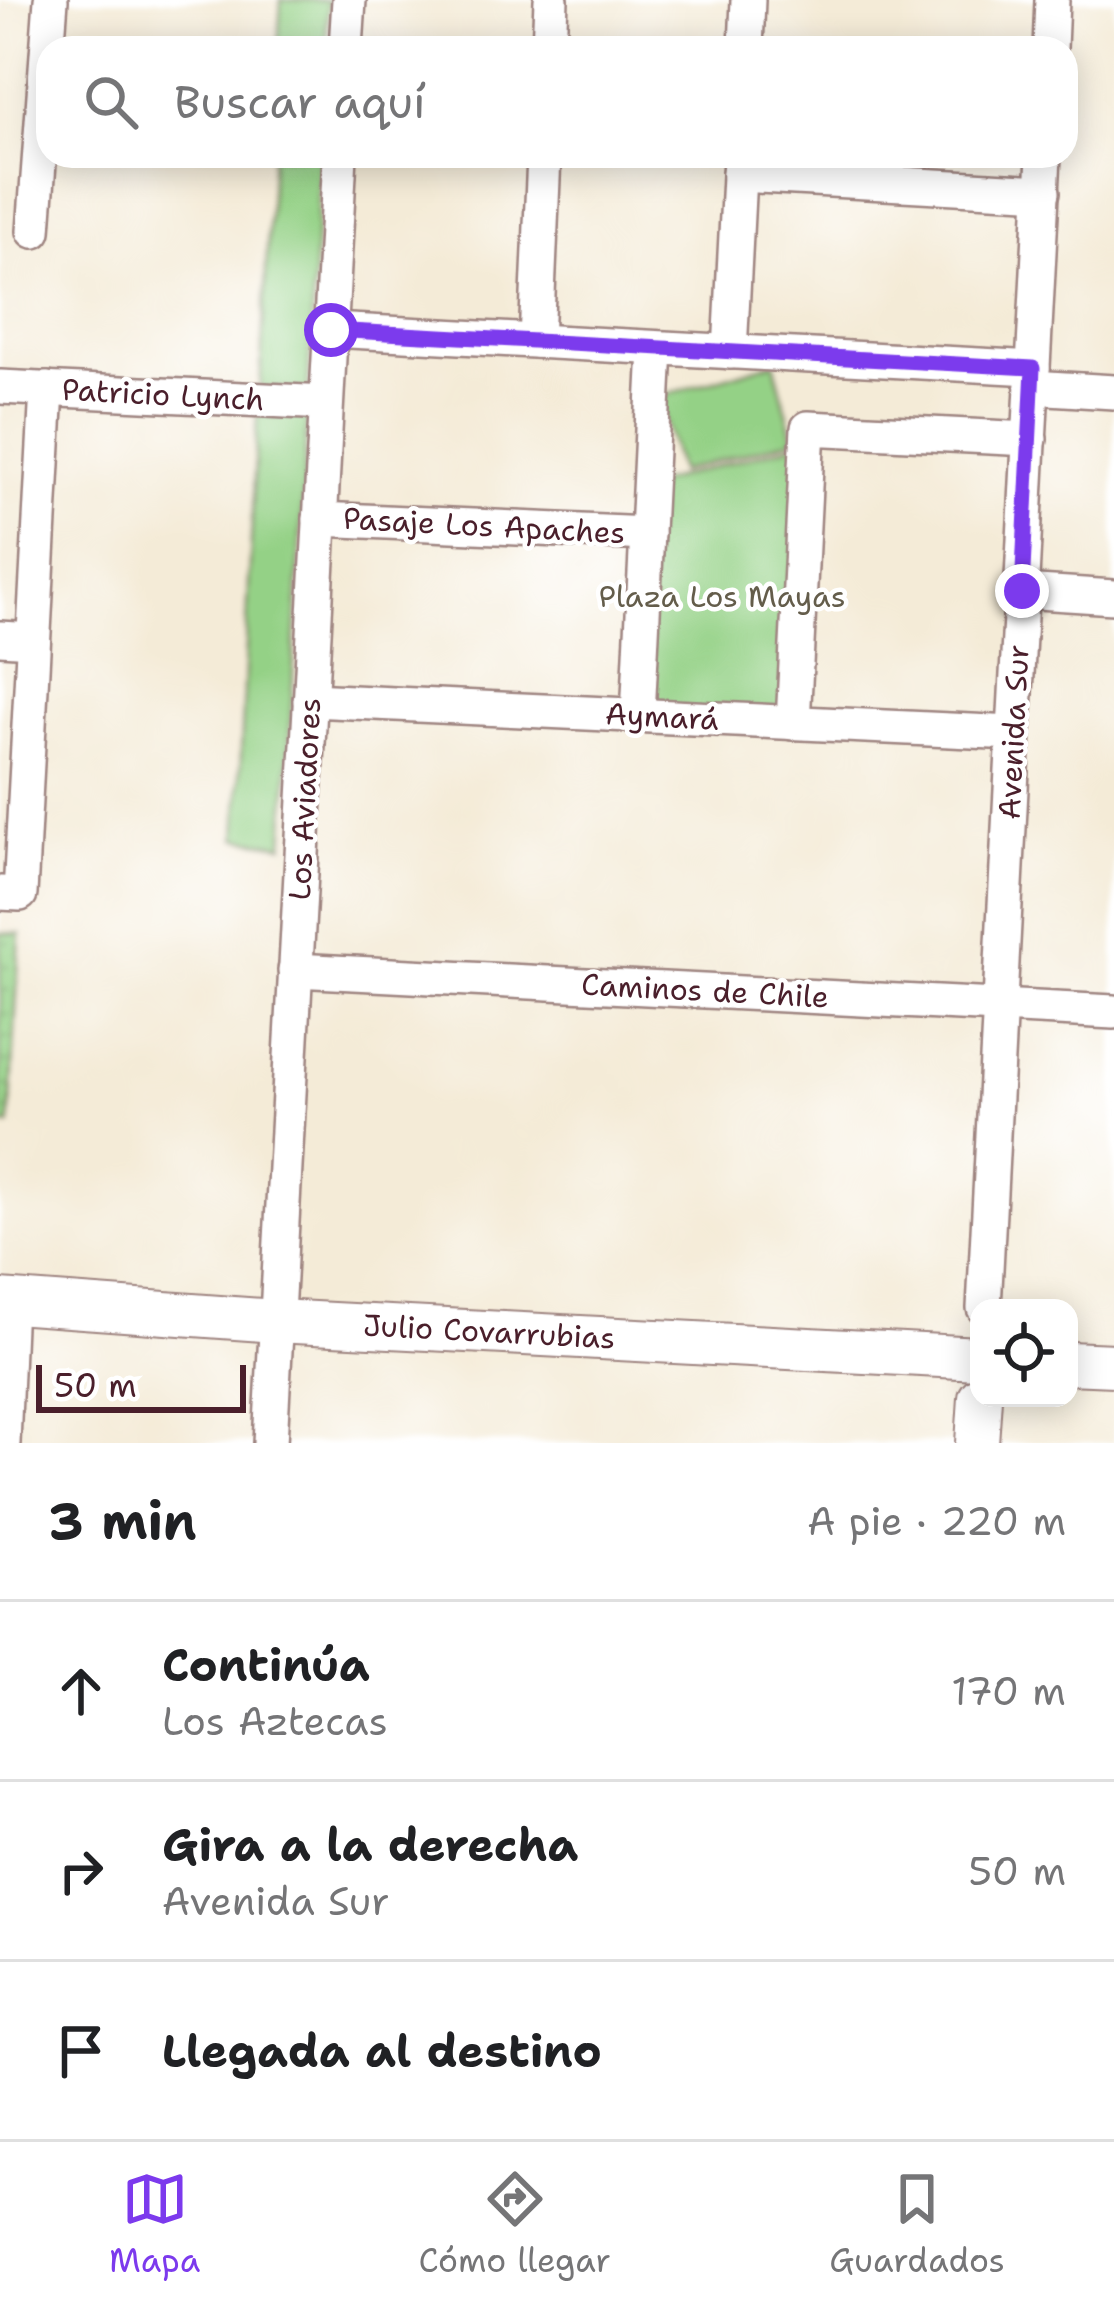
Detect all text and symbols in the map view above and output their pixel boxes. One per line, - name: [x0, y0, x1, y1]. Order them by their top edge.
- search box: [36, 36, 1078, 168]
- icon: search: [78, 69, 144, 135]
- text: Buscar aquí: [174, 72, 426, 132]
- route start: [304, 303, 358, 357]
- street label: Patricio Lynch: [61, 369, 265, 420]
- street label: Pasaje Los Apaches: [342, 498, 626, 553]
- route end: [995, 564, 1049, 618]
- park label: Plaza Los Mayas: [598, 576, 846, 617]
- street label: Avenida Sur: [988, 644, 1039, 820]
- street label: Aymará: [604, 693, 720, 740]
- street label: Los Aviadores: [279, 697, 330, 901]
- street label: Caminos de Chile: [580, 964, 830, 1017]
- map controls: [970, 1299, 1078, 1407]
- button: locate: [970, 1299, 1078, 1407]
- street label: Julio Covarrubias: [362, 1304, 616, 1359]
- scale bar: [36, 1359, 246, 1412]
- text: 50 m: [54, 1363, 137, 1408]
- text: 3 min: [48, 1487, 197, 1555]
- text: A pie · 220 m: [807, 1495, 1066, 1547]
- text: Continúa: [162, 1635, 370, 1695]
- icon: ahead: [48, 1658, 114, 1724]
- text: 170 m: [951, 1665, 1066, 1717]
- text: Los Aztecas: [162, 1695, 388, 1747]
- text: Gira a la derecha: [162, 1815, 578, 1875]
- icon: right: [48, 1838, 114, 1904]
- text: 50 m: [968, 1845, 1066, 1897]
- text: Avenida Sur: [162, 1875, 390, 1927]
- icon: arrive: [48, 2018, 114, 2084]
- text: Llegada al destino: [162, 2021, 602, 2081]
- tab: Mapa: [109, 2166, 200, 2283]
- tab: Cómo llegar: [419, 2166, 611, 2283]
- tab: Guardados: [829, 2166, 1005, 2283]

